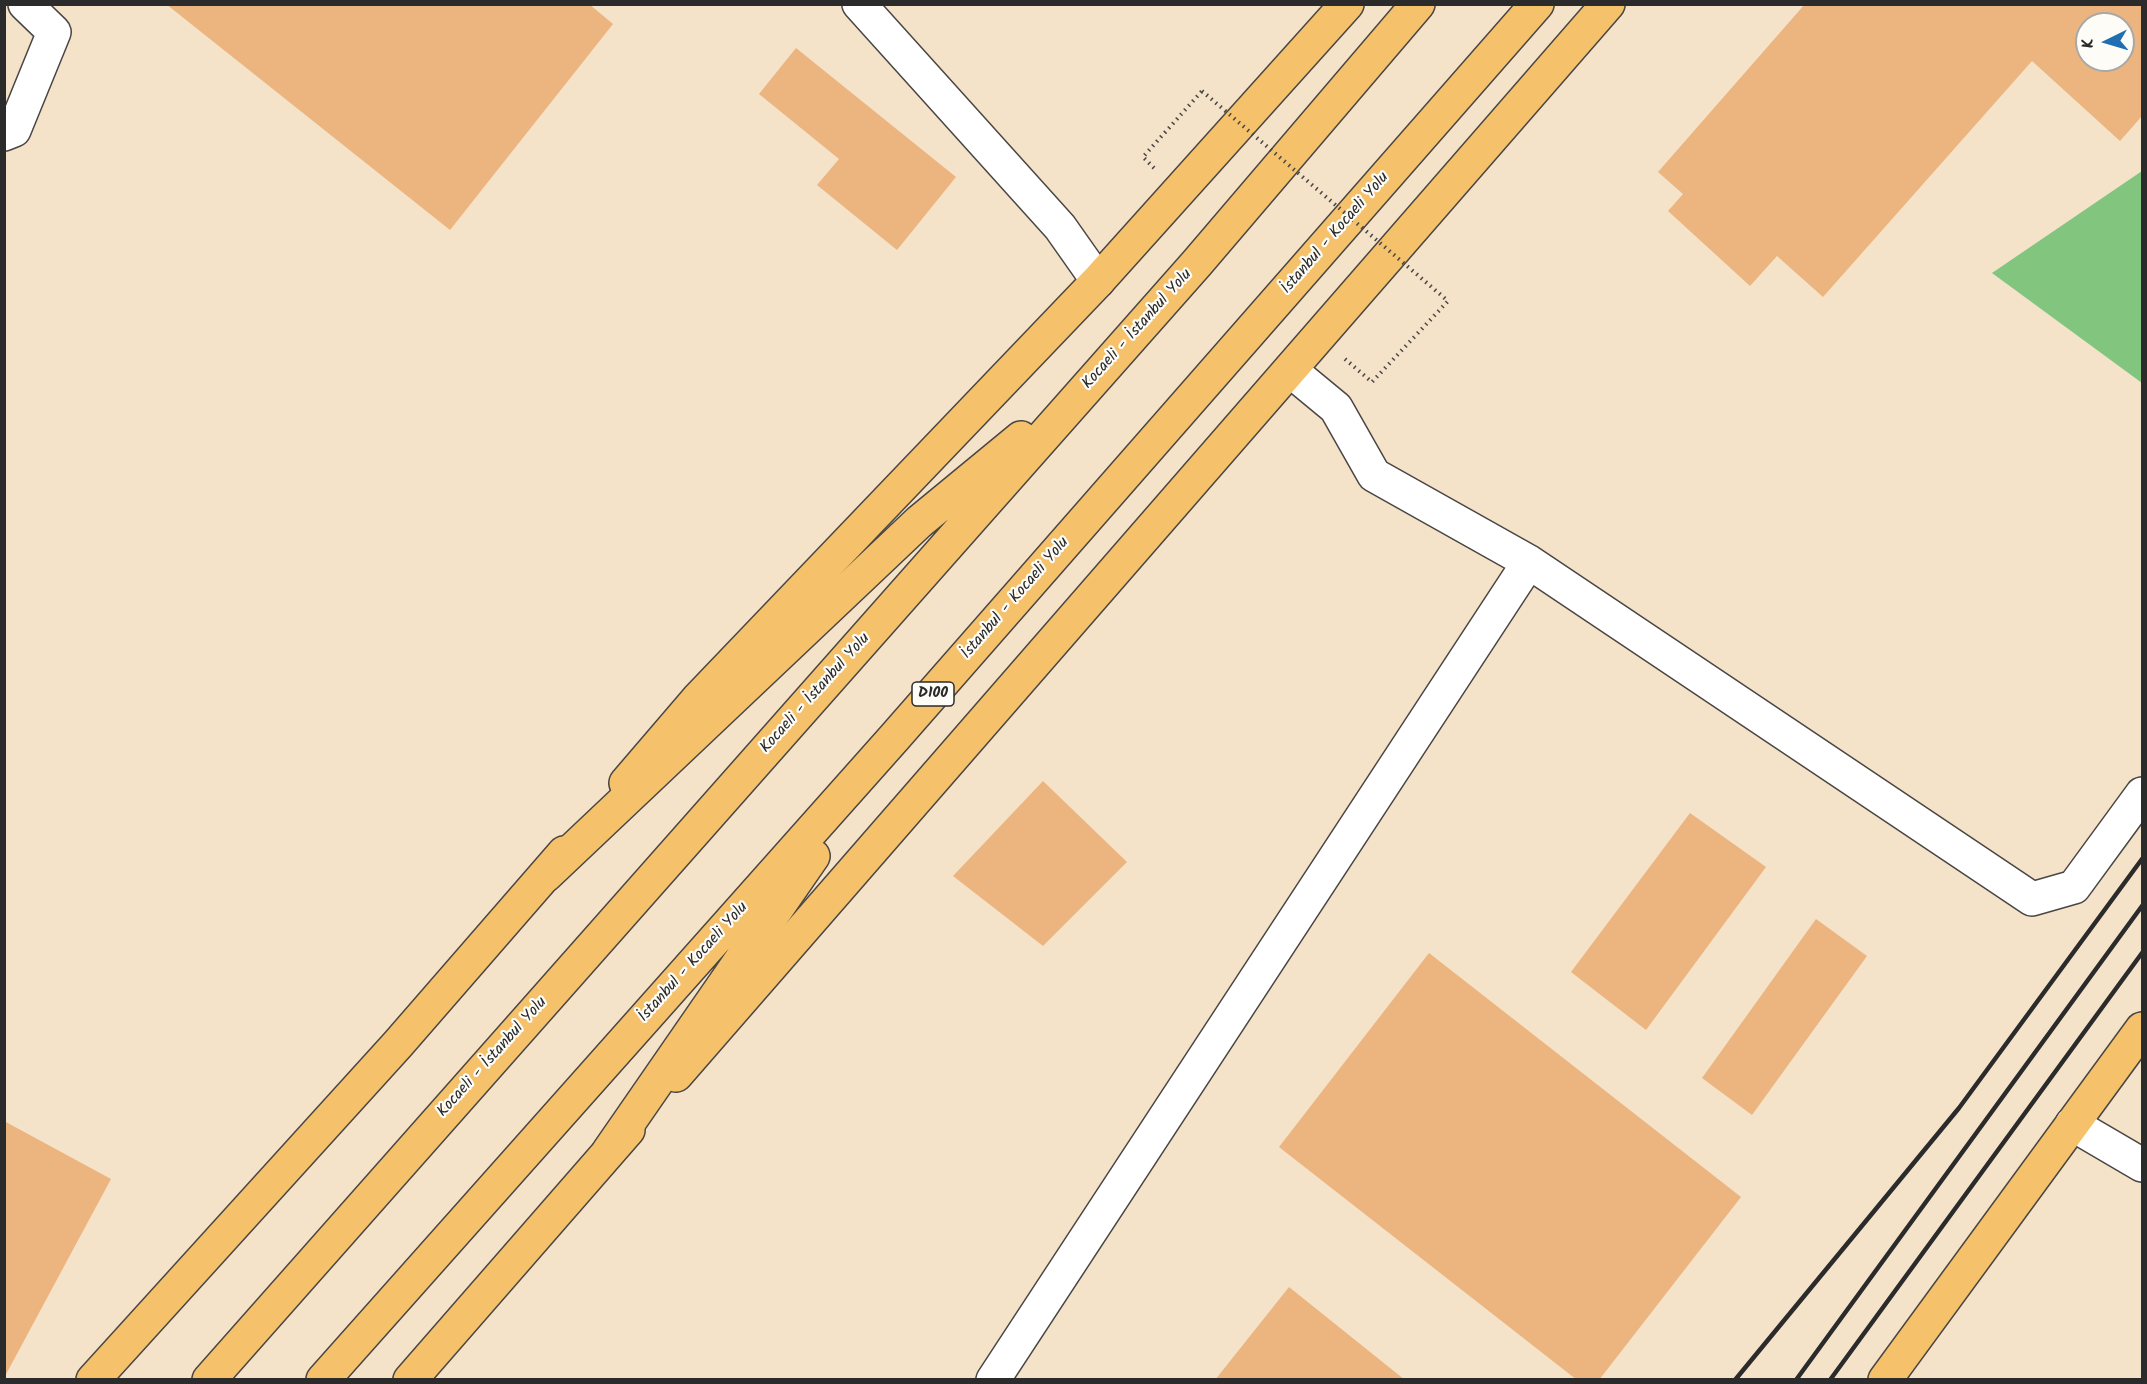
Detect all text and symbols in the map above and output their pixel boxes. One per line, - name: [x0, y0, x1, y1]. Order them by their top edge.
- north arrow: [2075, 12, 2135, 72]
- text: K: [2076, 38, 2101, 49]
- street label: İstanbul - Kocaeli Yolu: [1278, 169, 1394, 299]
- street label: Kocaeli - İstanbul Yolu: [1079, 266, 1197, 394]
- street label: İstanbul - Kocaeli Yolu: [958, 534, 1074, 664]
- street label: Kocaeli - İstanbul Yolu: [757, 630, 875, 758]
- road number: D100: [912, 682, 954, 706]
- street label: İstanbul - Kocaeli Yolu: [635, 899, 753, 1027]
- street label: Kocaeli - İstanbul Yolu: [434, 994, 552, 1122]

